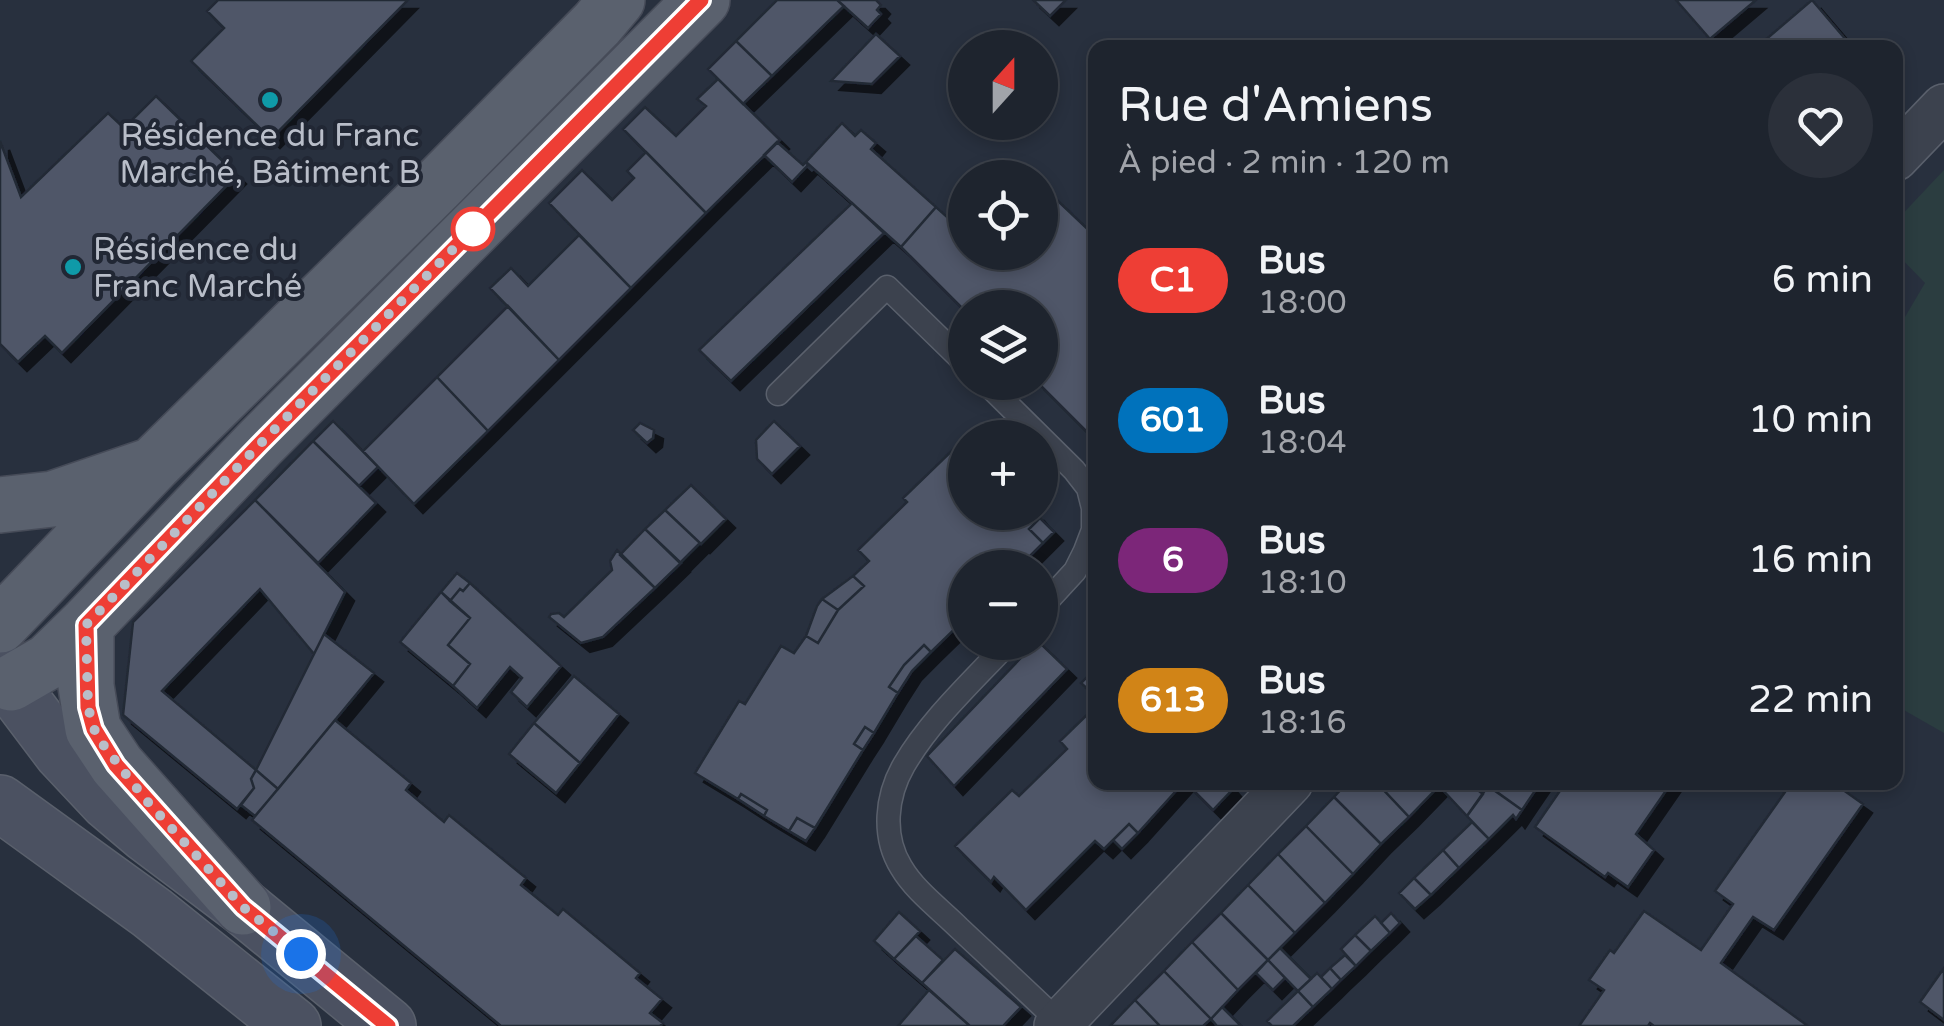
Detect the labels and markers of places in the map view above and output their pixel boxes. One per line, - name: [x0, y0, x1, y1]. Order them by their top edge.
- marker: Résidence du Franc Marché, Bâtiment B: [259, 89, 281, 111]
- place label: Résidence du Franc Marché, Bâtiment B: [119, 117, 421, 192]
- unlabelled marker: [452, 208, 494, 250]
- place label: Résidence du Franc Marché: [93, 231, 302, 306]
- marker: Résidence du Franc Marché: [62, 256, 84, 278]

